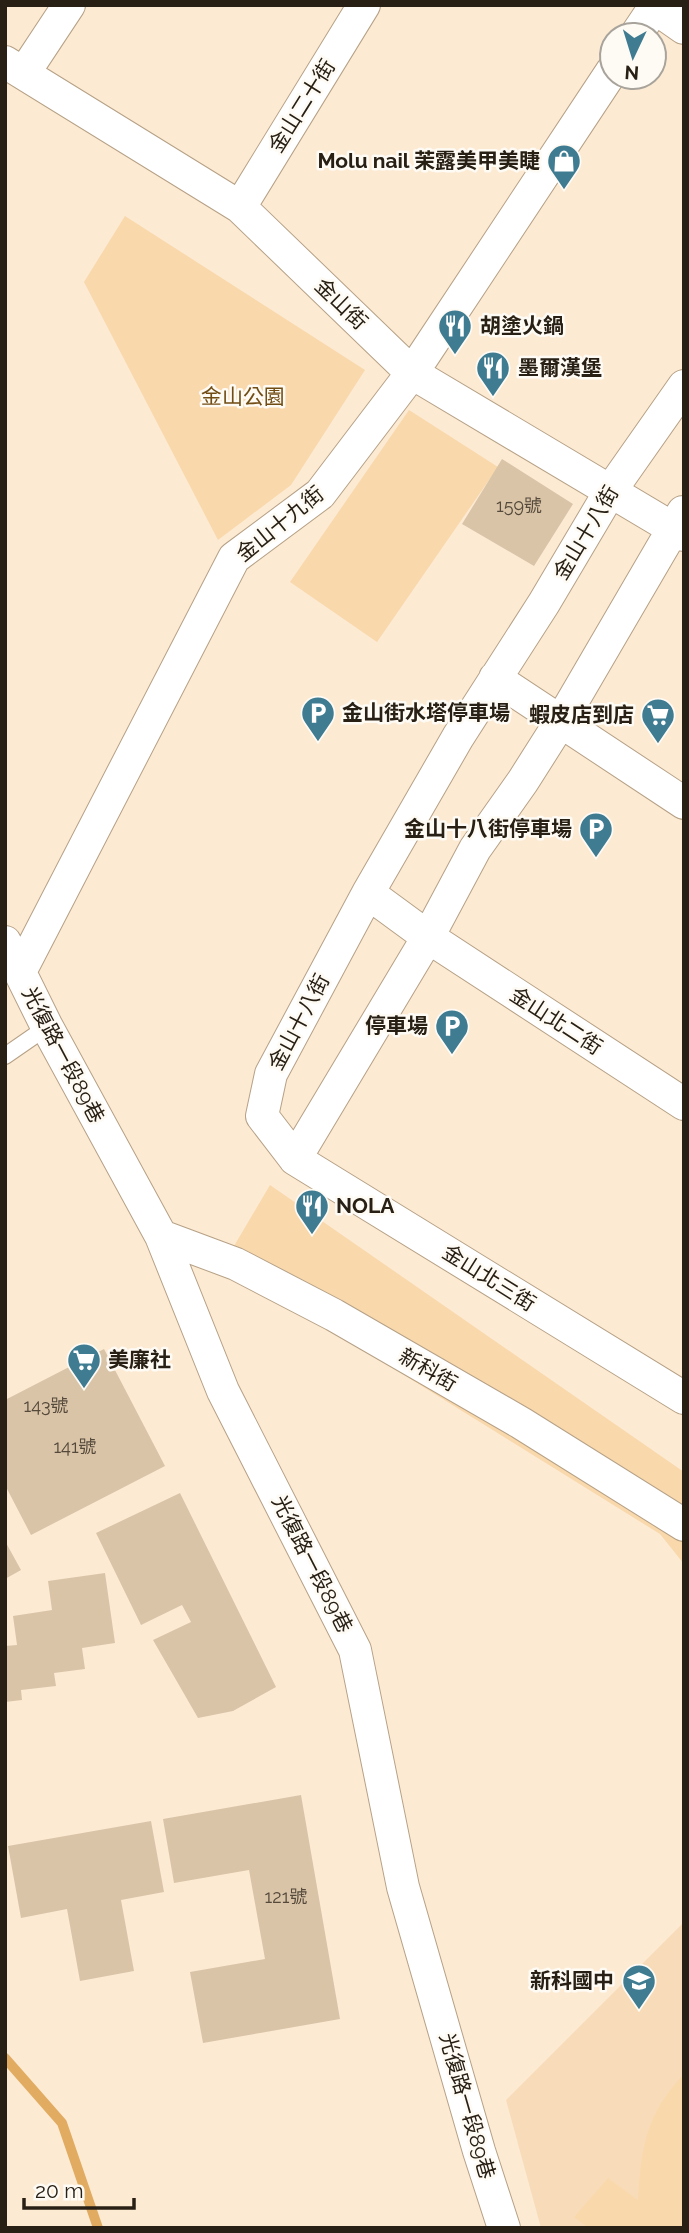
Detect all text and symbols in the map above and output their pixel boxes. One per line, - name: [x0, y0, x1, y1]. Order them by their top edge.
- north arrow: [598, 21, 668, 91]
- street label: 金山二十街: [263, 55, 340, 157]
- text: N: [624, 61, 640, 84]
- shop icon: Molu nail 茉露美甲美睫: [545, 142, 583, 191]
- place label: Molu nail 茉露美甲美睫: [317, 148, 540, 173]
- street label: 金山街: [310, 273, 373, 335]
- restaurant icon: 胡塗火鍋: [436, 307, 474, 356]
- place label: 胡塗火鍋: [480, 313, 564, 338]
- restaurant icon: 墨爾漢堡: [474, 349, 512, 398]
- place label: 墨爾漢堡: [518, 355, 602, 380]
- park label: 金山公園: [201, 384, 285, 409]
- street label: 金山十九街: [231, 481, 328, 566]
- street label: 金山十八街: [548, 481, 623, 584]
- house number: 159號: [496, 495, 542, 516]
- parking icon: 金山街水塔停車場: [299, 694, 337, 743]
- supermarket icon: 蝦皮店到店: [639, 696, 677, 745]
- place label: 金山街水塔停車場: [342, 700, 510, 725]
- place label: 蝦皮店到店: [529, 702, 634, 727]
- parking icon: 金山十八街停車場: [577, 810, 615, 859]
- place label: 金山十八街停車場: [404, 816, 572, 841]
- street label: 金山十八街: [263, 970, 334, 1074]
- street label: 光復路一段89巷: [17, 982, 110, 1127]
- street label: 金山北二街: [505, 982, 607, 1060]
- parking icon: 停車場: [433, 1007, 471, 1056]
- place label: 停車場: [365, 1013, 428, 1038]
- restaurant icon: NOLA: [293, 1187, 331, 1236]
- place label: NOLA: [336, 1193, 395, 1218]
- street label: 金山北三街: [438, 1239, 540, 1316]
- supermarket icon: 美廉社: [65, 1341, 103, 1390]
- street label: 新科街: [395, 1343, 462, 1396]
- place label: 美廉社: [108, 1347, 171, 1372]
- house number: 143號: [23, 1395, 69, 1416]
- house number: 141號: [53, 1436, 97, 1457]
- street label: 光復路一段89巷: [267, 1491, 358, 1637]
- house number: 121號: [265, 1886, 307, 1907]
- school or university icon: 新科國中: [620, 1962, 658, 2011]
- place label: 新科國中: [530, 1968, 614, 1993]
- street label: 光復路一段89巷: [435, 2030, 500, 2182]
- scale bar: [24, 2166, 135, 2210]
- text: 20 m: [35, 2178, 83, 2203]

